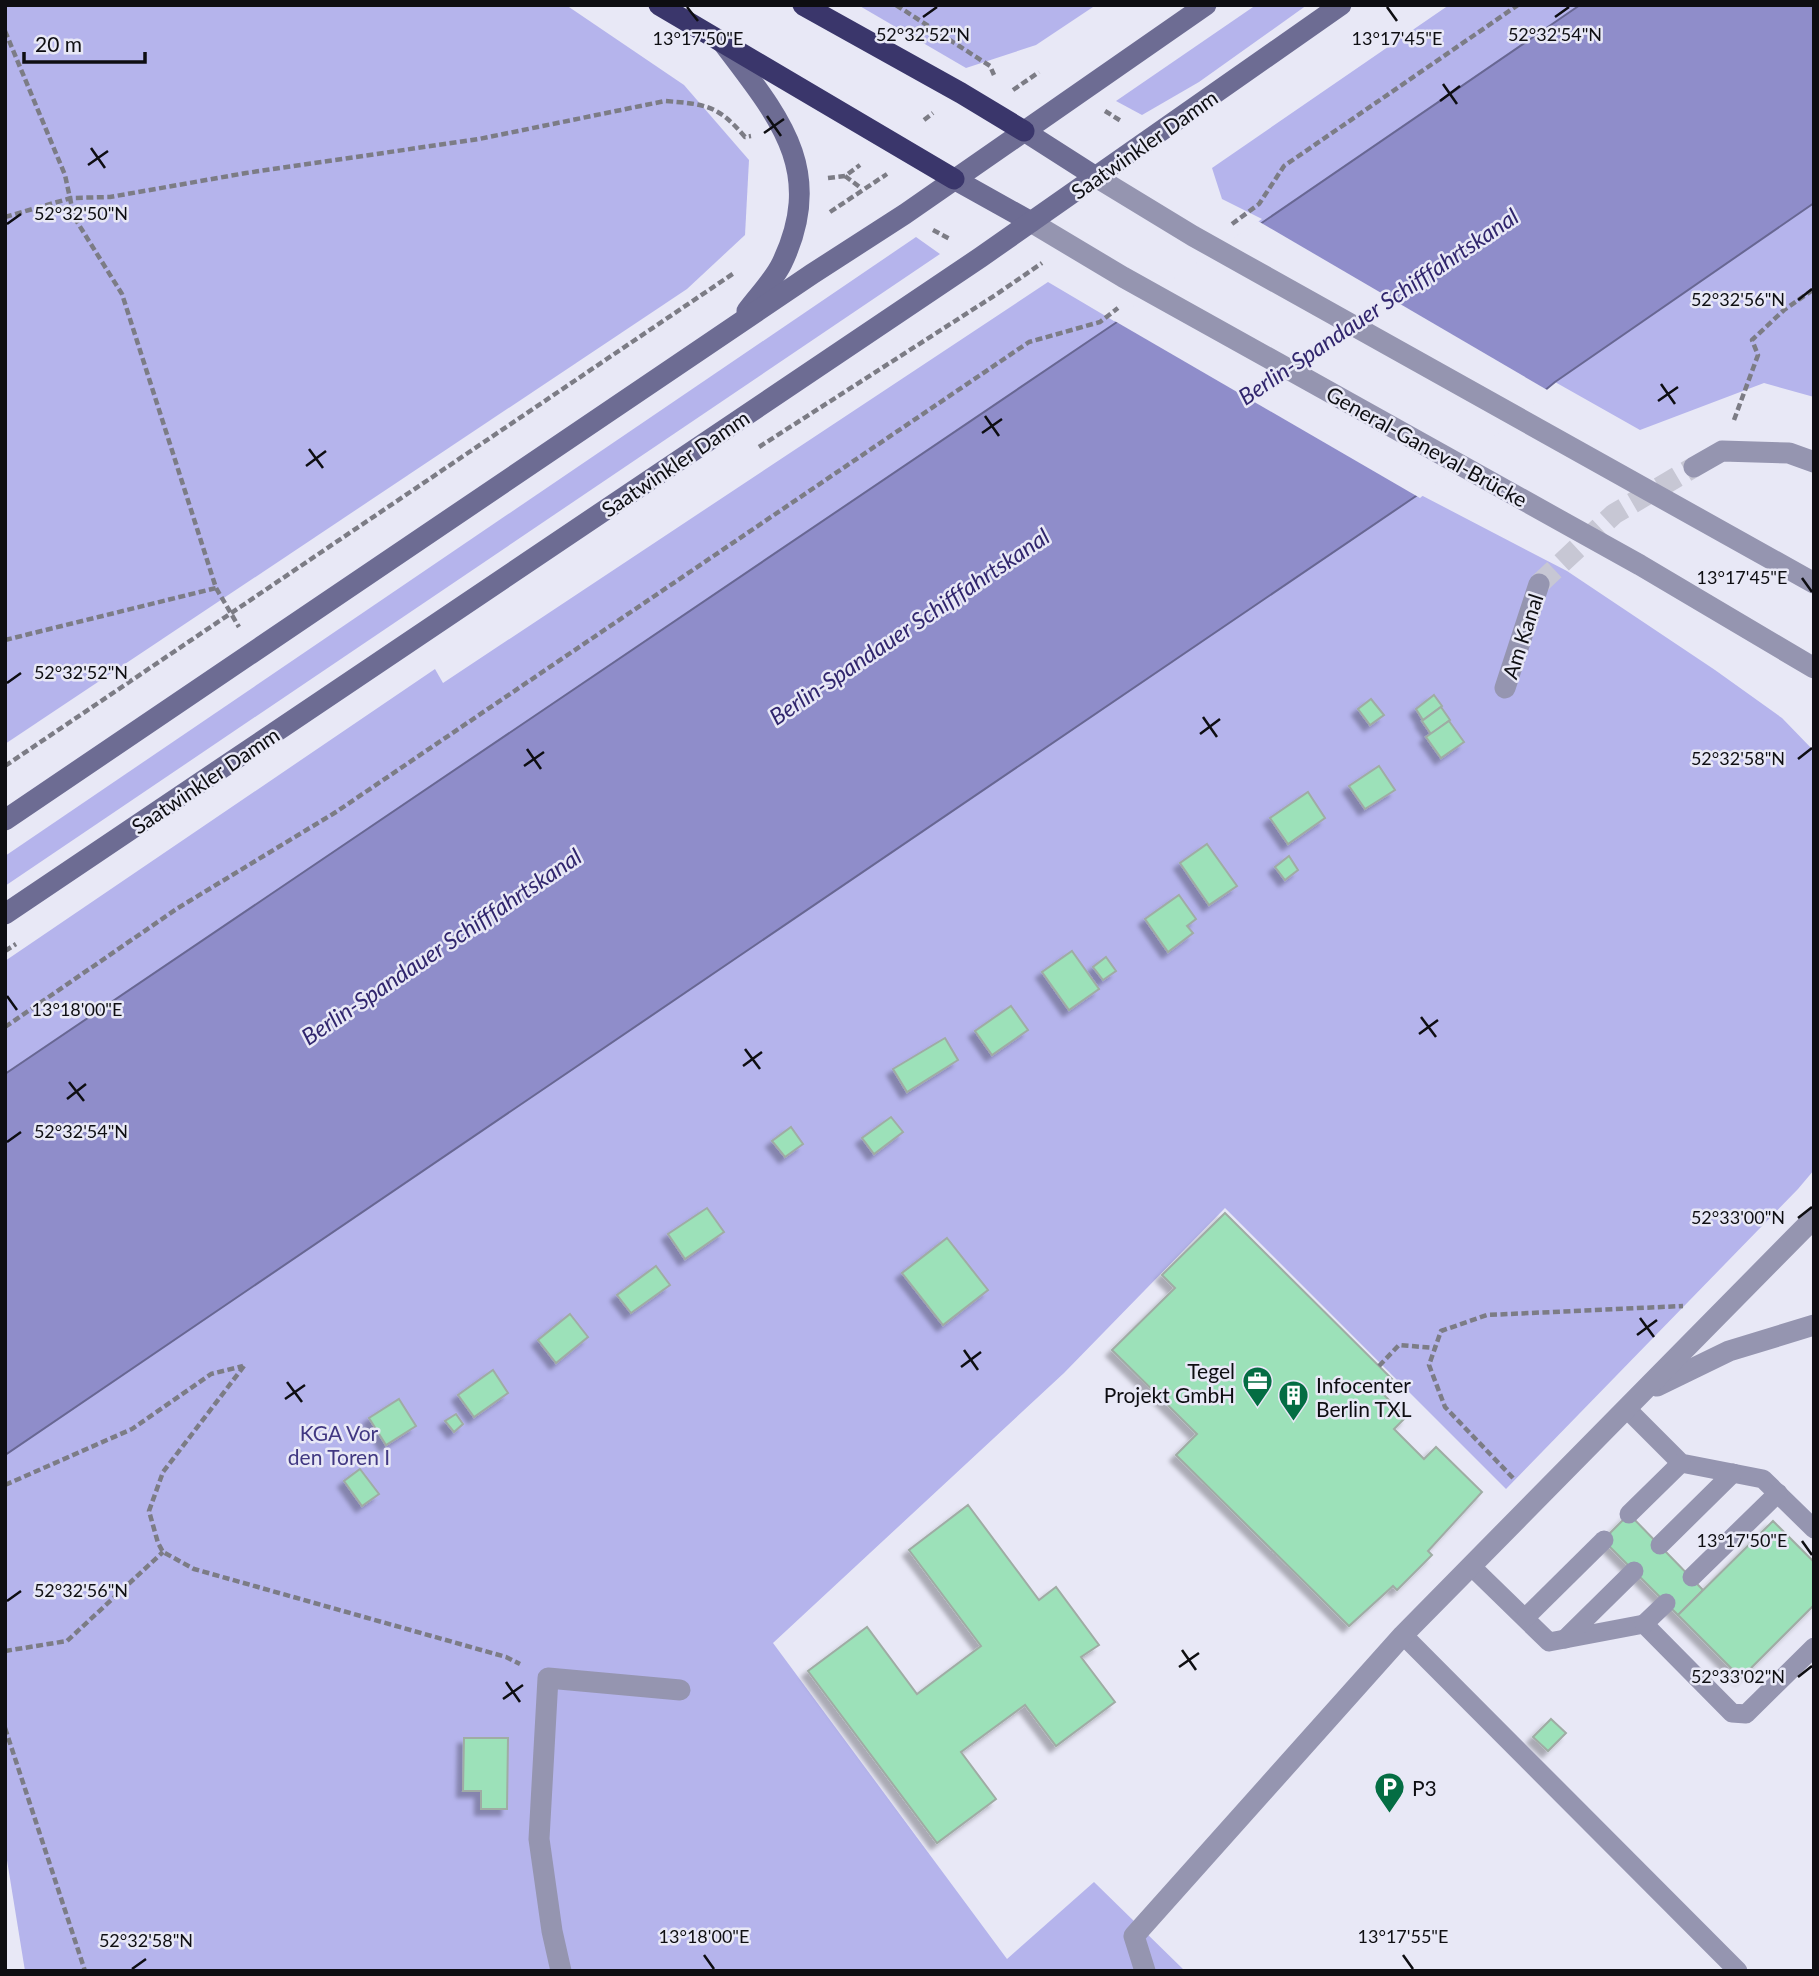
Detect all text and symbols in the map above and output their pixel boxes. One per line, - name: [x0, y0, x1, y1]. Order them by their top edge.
- scale bar: [24, 21, 145, 65]
- text: 52°32'52"N: [876, 23, 970, 45]
- text: 52°32'54"N: [1508, 23, 1602, 45]
- text: 13°17'50"E: [653, 27, 743, 49]
- text: 13°17'45"E: [1352, 27, 1442, 49]
- text: 20 m: [35, 31, 82, 56]
- street label: Saatwinkler Damm: [1066, 84, 1222, 204]
- text: 52°32'50"N: [34, 202, 128, 224]
- water label: Berlin-Spandauer Schifffahrtskanal: [1233, 202, 1523, 410]
- text: 52°32'56"N: [1691, 288, 1785, 310]
- street label: General-Ganeval-Brücke: [1322, 380, 1532, 512]
- street label: Saatwinkler Damm: [596, 404, 754, 522]
- water label: Berlin-Spandauer Schifffahrtskanal: [764, 522, 1054, 730]
- text: 13°17'45"E: [1697, 566, 1787, 588]
- street label: Am Kanal: [1496, 590, 1548, 682]
- text: 52°32'52"N: [34, 661, 128, 683]
- street label: Saatwinkler Damm: [126, 721, 284, 839]
- text: 52°32'58"N: [1691, 747, 1785, 769]
- water label: Berlin-Spandauer Schifffahrtskanal: [296, 842, 586, 1050]
- text: 13°18'00"E: [32, 998, 122, 1020]
- text: 52°32'54"N: [34, 1120, 128, 1142]
- text: 52°33'00"N: [1691, 1206, 1785, 1228]
- place label: Tegel Projekt GmbH: [1104, 1358, 1235, 1407]
- office icon: Tegel Projekt GmbH: [1241, 1365, 1275, 1409]
- place label: Infocenter Berlin TXL: [1316, 1372, 1412, 1421]
- building icon: Infocenter Berlin TXL: [1276, 1379, 1310, 1423]
- park label: KGA Vor den Toren I: [288, 1420, 390, 1469]
- text: 13°17'50"E: [1697, 1529, 1787, 1551]
- text: 52°32'56"N: [34, 1579, 128, 1601]
- text: 52°33'02"N: [1691, 1665, 1785, 1687]
- parking icon: P3: [1372, 1770, 1406, 1814]
- place label: P3: [1412, 1775, 1437, 1800]
- text: 13°18'00"E: [659, 1925, 749, 1947]
- text: 13°17'55"E: [1358, 1925, 1448, 1947]
- text: 52°32'58"N: [99, 1929, 193, 1951]

